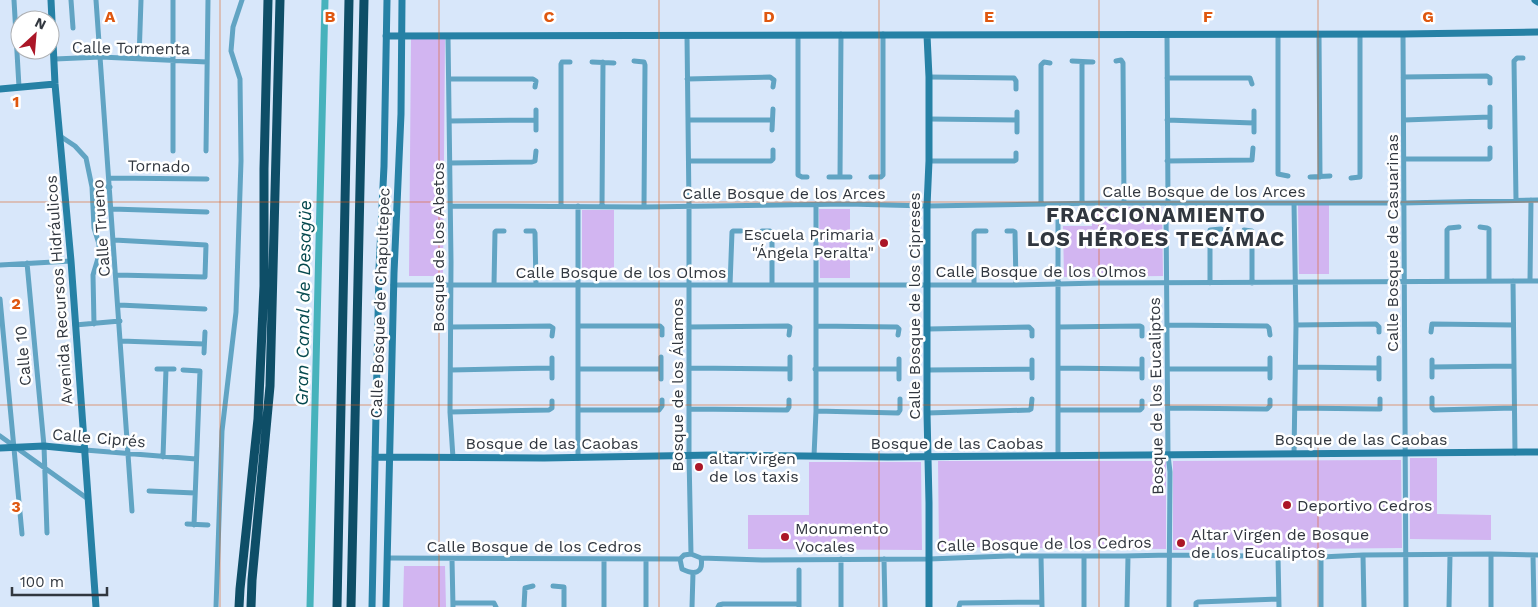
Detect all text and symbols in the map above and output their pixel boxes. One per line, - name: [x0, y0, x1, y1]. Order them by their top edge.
- text: A: [105, 7, 116, 26]
- text: B: [325, 7, 336, 26]
- text: C: [544, 7, 555, 26]
- text: D: [763, 7, 775, 26]
- text: E: [984, 7, 994, 26]
- text: F: [1203, 7, 1213, 26]
- text: G: [1422, 7, 1434, 26]
- north arrow: [10, 10, 60, 60]
- text: N: [33, 14, 49, 33]
- street label: Calle Tormenta: [72, 37, 190, 59]
- text: 1: [13, 92, 19, 111]
- street label: Calle Bosque de Casuarinas: [1383, 134, 1402, 352]
- street label: Tornado: [128, 156, 190, 176]
- street label: Bosque de los Abetos: [429, 162, 448, 332]
- street label: Avenida Recursos Hidráulicos: [42, 175, 76, 405]
- street label: Calle Trueno: [88, 179, 114, 277]
- street label: Calle Bosque de los Arces: [1102, 182, 1306, 201]
- street label: Calle Bosque de los Arces: [682, 184, 886, 203]
- street label: Calle Bosque de Chapultepec: [366, 187, 394, 419]
- street label: Calle Bosque de los Cipreses: [905, 192, 924, 420]
- water label: Gran Canal de Desagüe: [291, 200, 315, 406]
- district label: FRACCIONAMIENTO LOS HÉROES TECÁMAC: [1027, 202, 1285, 251]
- place label: Escuela Primaria "Ángela Peralta": [744, 225, 874, 262]
- marker: Escuela Primaria "Ángela Peralta": [878, 237, 890, 249]
- street label: Calle Bosque de los Olmos: [936, 262, 1146, 281]
- street label: Calle Bosque de los Olmos: [516, 263, 726, 282]
- text: 2: [11, 294, 21, 313]
- street label: Bosque de los Eucaliptos: [1145, 297, 1167, 495]
- street label: Bosque de los Álamos: [668, 298, 687, 472]
- street label: Calle 10: [11, 325, 35, 387]
- street label: Calle Ciprés: [51, 424, 147, 452]
- street label: Bosque de las Caobas: [1275, 430, 1447, 449]
- street label: Bosque de las Caobas: [466, 434, 638, 453]
- street label: Bosque de las Caobas: [871, 434, 1043, 453]
- place label: altar virgen de los taxis: [709, 449, 799, 486]
- marker: altar virgen de los taxis: [693, 461, 705, 473]
- place label: Deportivo Cedros: [1297, 496, 1432, 515]
- text: 3: [11, 497, 21, 516]
- marker: Deportivo Cedros: [1281, 499, 1293, 511]
- place label: Monumento Vocales: [795, 519, 889, 556]
- place label: Altar Virgen de Bosque de los Eucaliptos: [1191, 525, 1369, 562]
- marker: Monumento Vocales: [779, 531, 791, 543]
- street label: Calle Bosque de los Cedros: [936, 533, 1152, 555]
- street label: Calle Bosque de los Cedros: [426, 537, 642, 556]
- marker: Altar Virgen de Bosque de los Eucaliptos: [1175, 537, 1187, 549]
- scale bar: [12, 564, 108, 596]
- text: 100 m: [20, 573, 64, 591]

